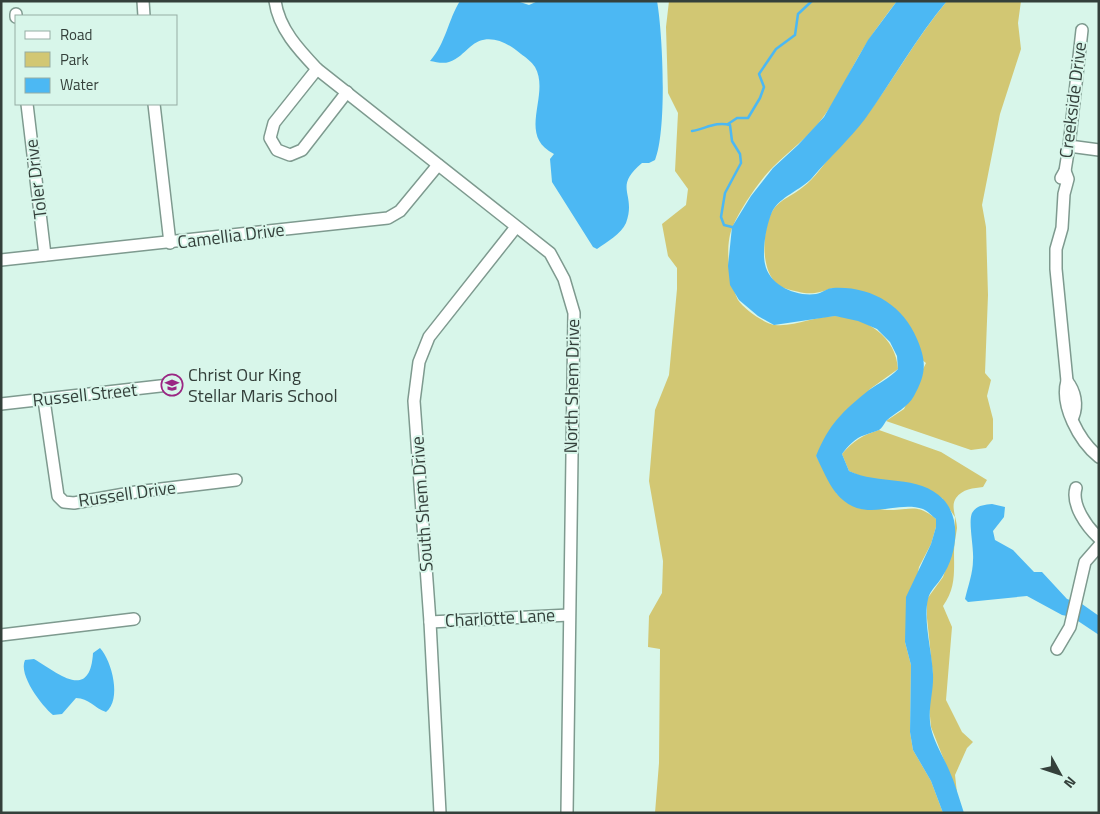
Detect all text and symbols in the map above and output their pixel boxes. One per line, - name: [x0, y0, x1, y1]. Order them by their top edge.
- legend: [15, 15, 178, 105]
- text: Road: [60, 23, 92, 46]
- street label: Creekside Drive: [1052, 40, 1093, 160]
- text: Park: [60, 48, 89, 71]
- text: Water: [60, 73, 99, 96]
- street label: Toler Drive: [17, 138, 54, 220]
- street label: Camellia Drive: [176, 216, 286, 255]
- street label: North Shem Drive: [557, 318, 586, 454]
- place label: Christ Our King Stellar Maris School: [188, 361, 338, 409]
- school or university icon: Christ Our King Stellar Maris School: [160, 373, 184, 397]
- street label: Russell Street: [31, 376, 139, 413]
- street label: South Shem Drive: [403, 435, 440, 573]
- street label: Russell Drive: [76, 473, 177, 514]
- street label: Charlotte Lane: [444, 601, 556, 634]
- north arrow: [1035, 749, 1085, 799]
- text: N: [1059, 772, 1082, 793]

